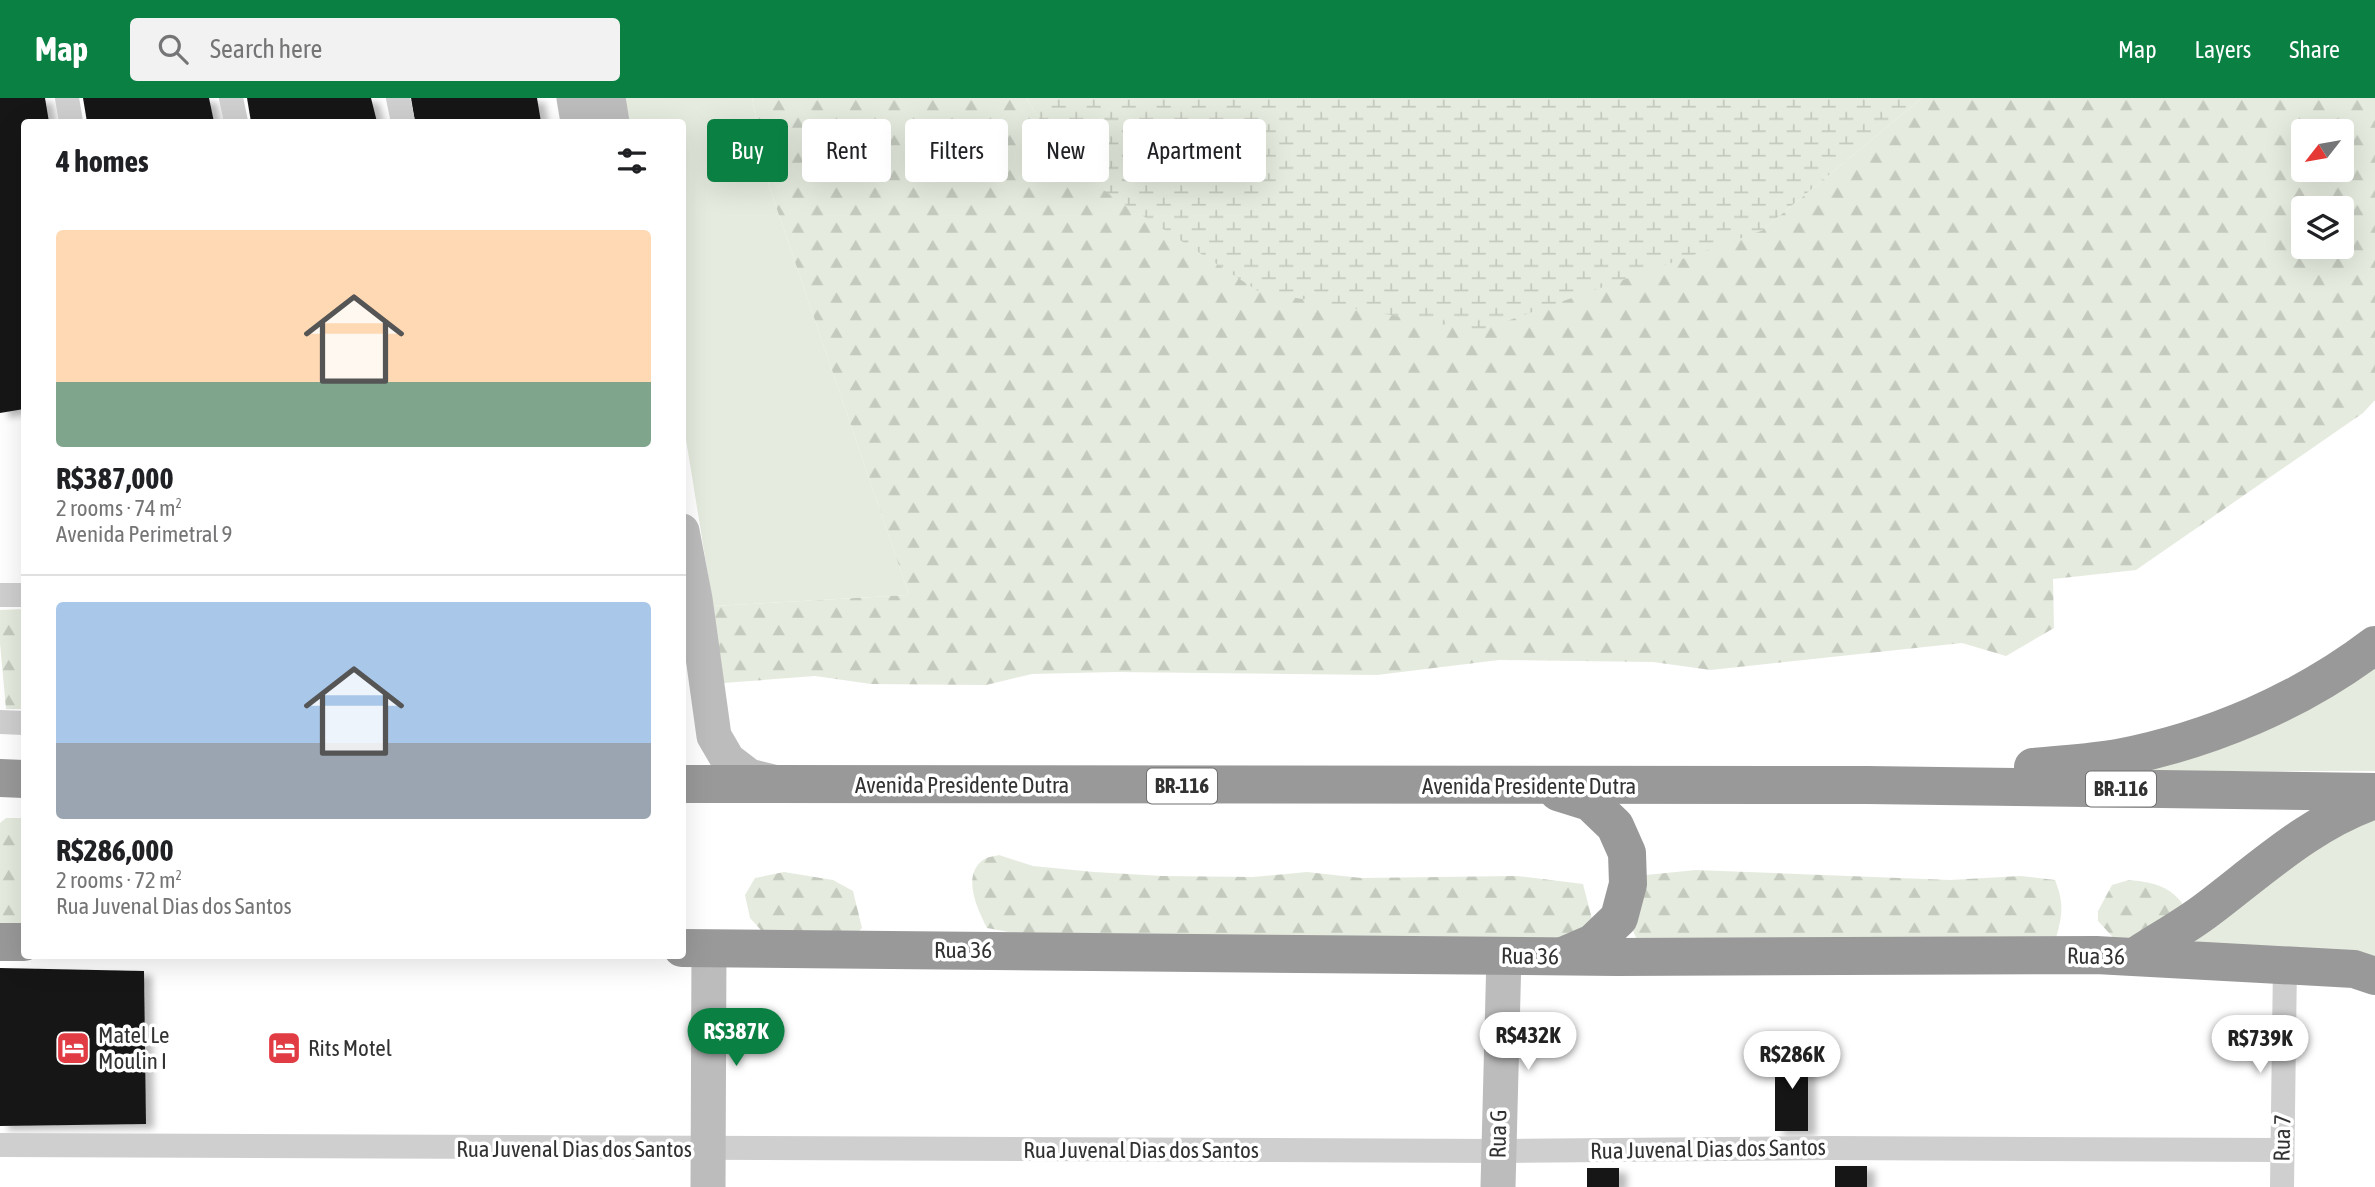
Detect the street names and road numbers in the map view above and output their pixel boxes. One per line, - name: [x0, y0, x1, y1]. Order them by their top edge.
- road number: BR-116: [1147, 768, 1217, 804]
- street label: Avenida Presidente Dutra: [855, 772, 1069, 798]
- road number: BR-116: [2086, 772, 2156, 806]
- street label: Avenida Presidente Dutra: [1422, 773, 1636, 799]
- street label: Rua 36: [934, 937, 992, 963]
- street label: Rua 36: [1501, 942, 1559, 970]
- street label: Rua 36: [2067, 942, 2125, 970]
- street label: Rua G: [1485, 1109, 1511, 1159]
- street label: Rua 7: [2269, 1114, 2295, 1162]
- street label: Rua Juvenal Dias dos Santos: [1590, 1134, 1826, 1164]
- street label: Rua Juvenal Dias dos Santos: [456, 1136, 692, 1162]
- street label: Rua Juvenal Dias dos Santos: [1023, 1137, 1259, 1163]

